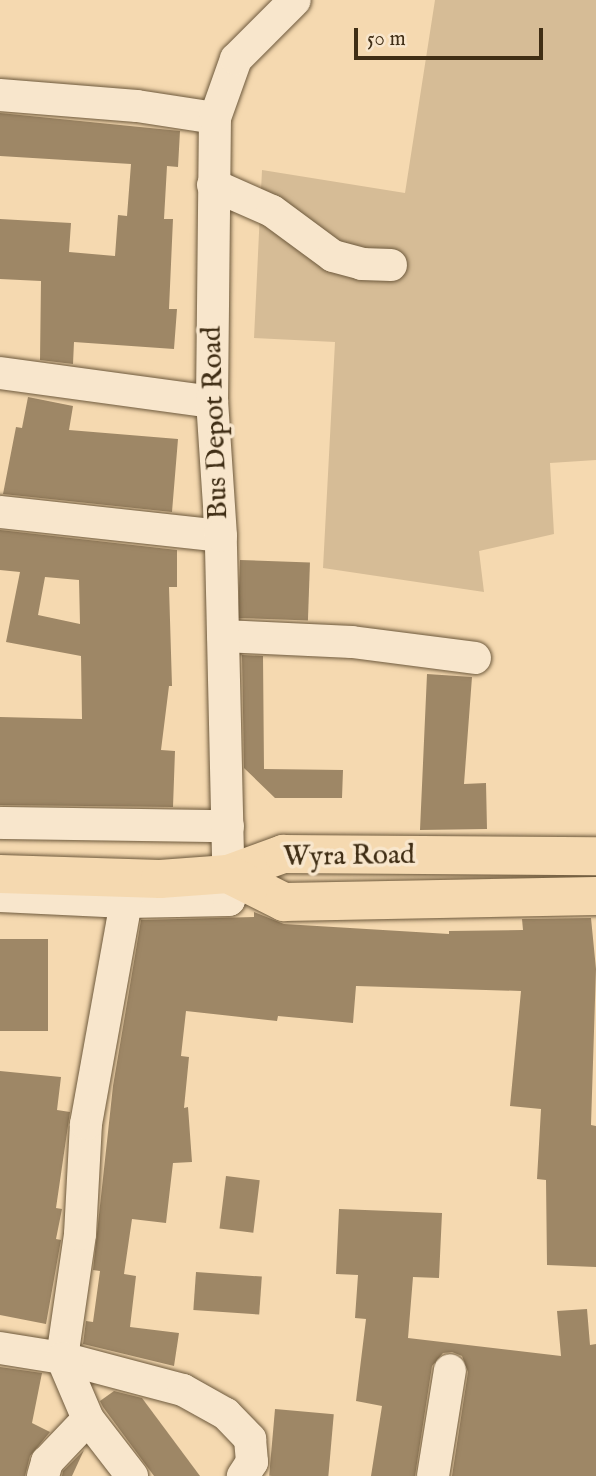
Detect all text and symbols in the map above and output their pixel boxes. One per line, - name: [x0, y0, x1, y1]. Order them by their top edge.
- scale bar: [358, 14, 547, 58]
- text: 50 m: [367, 26, 406, 53]
- street label: Bus Depot Road: [196, 326, 236, 520]
- street label: Wyra Road: [283, 839, 415, 875]

